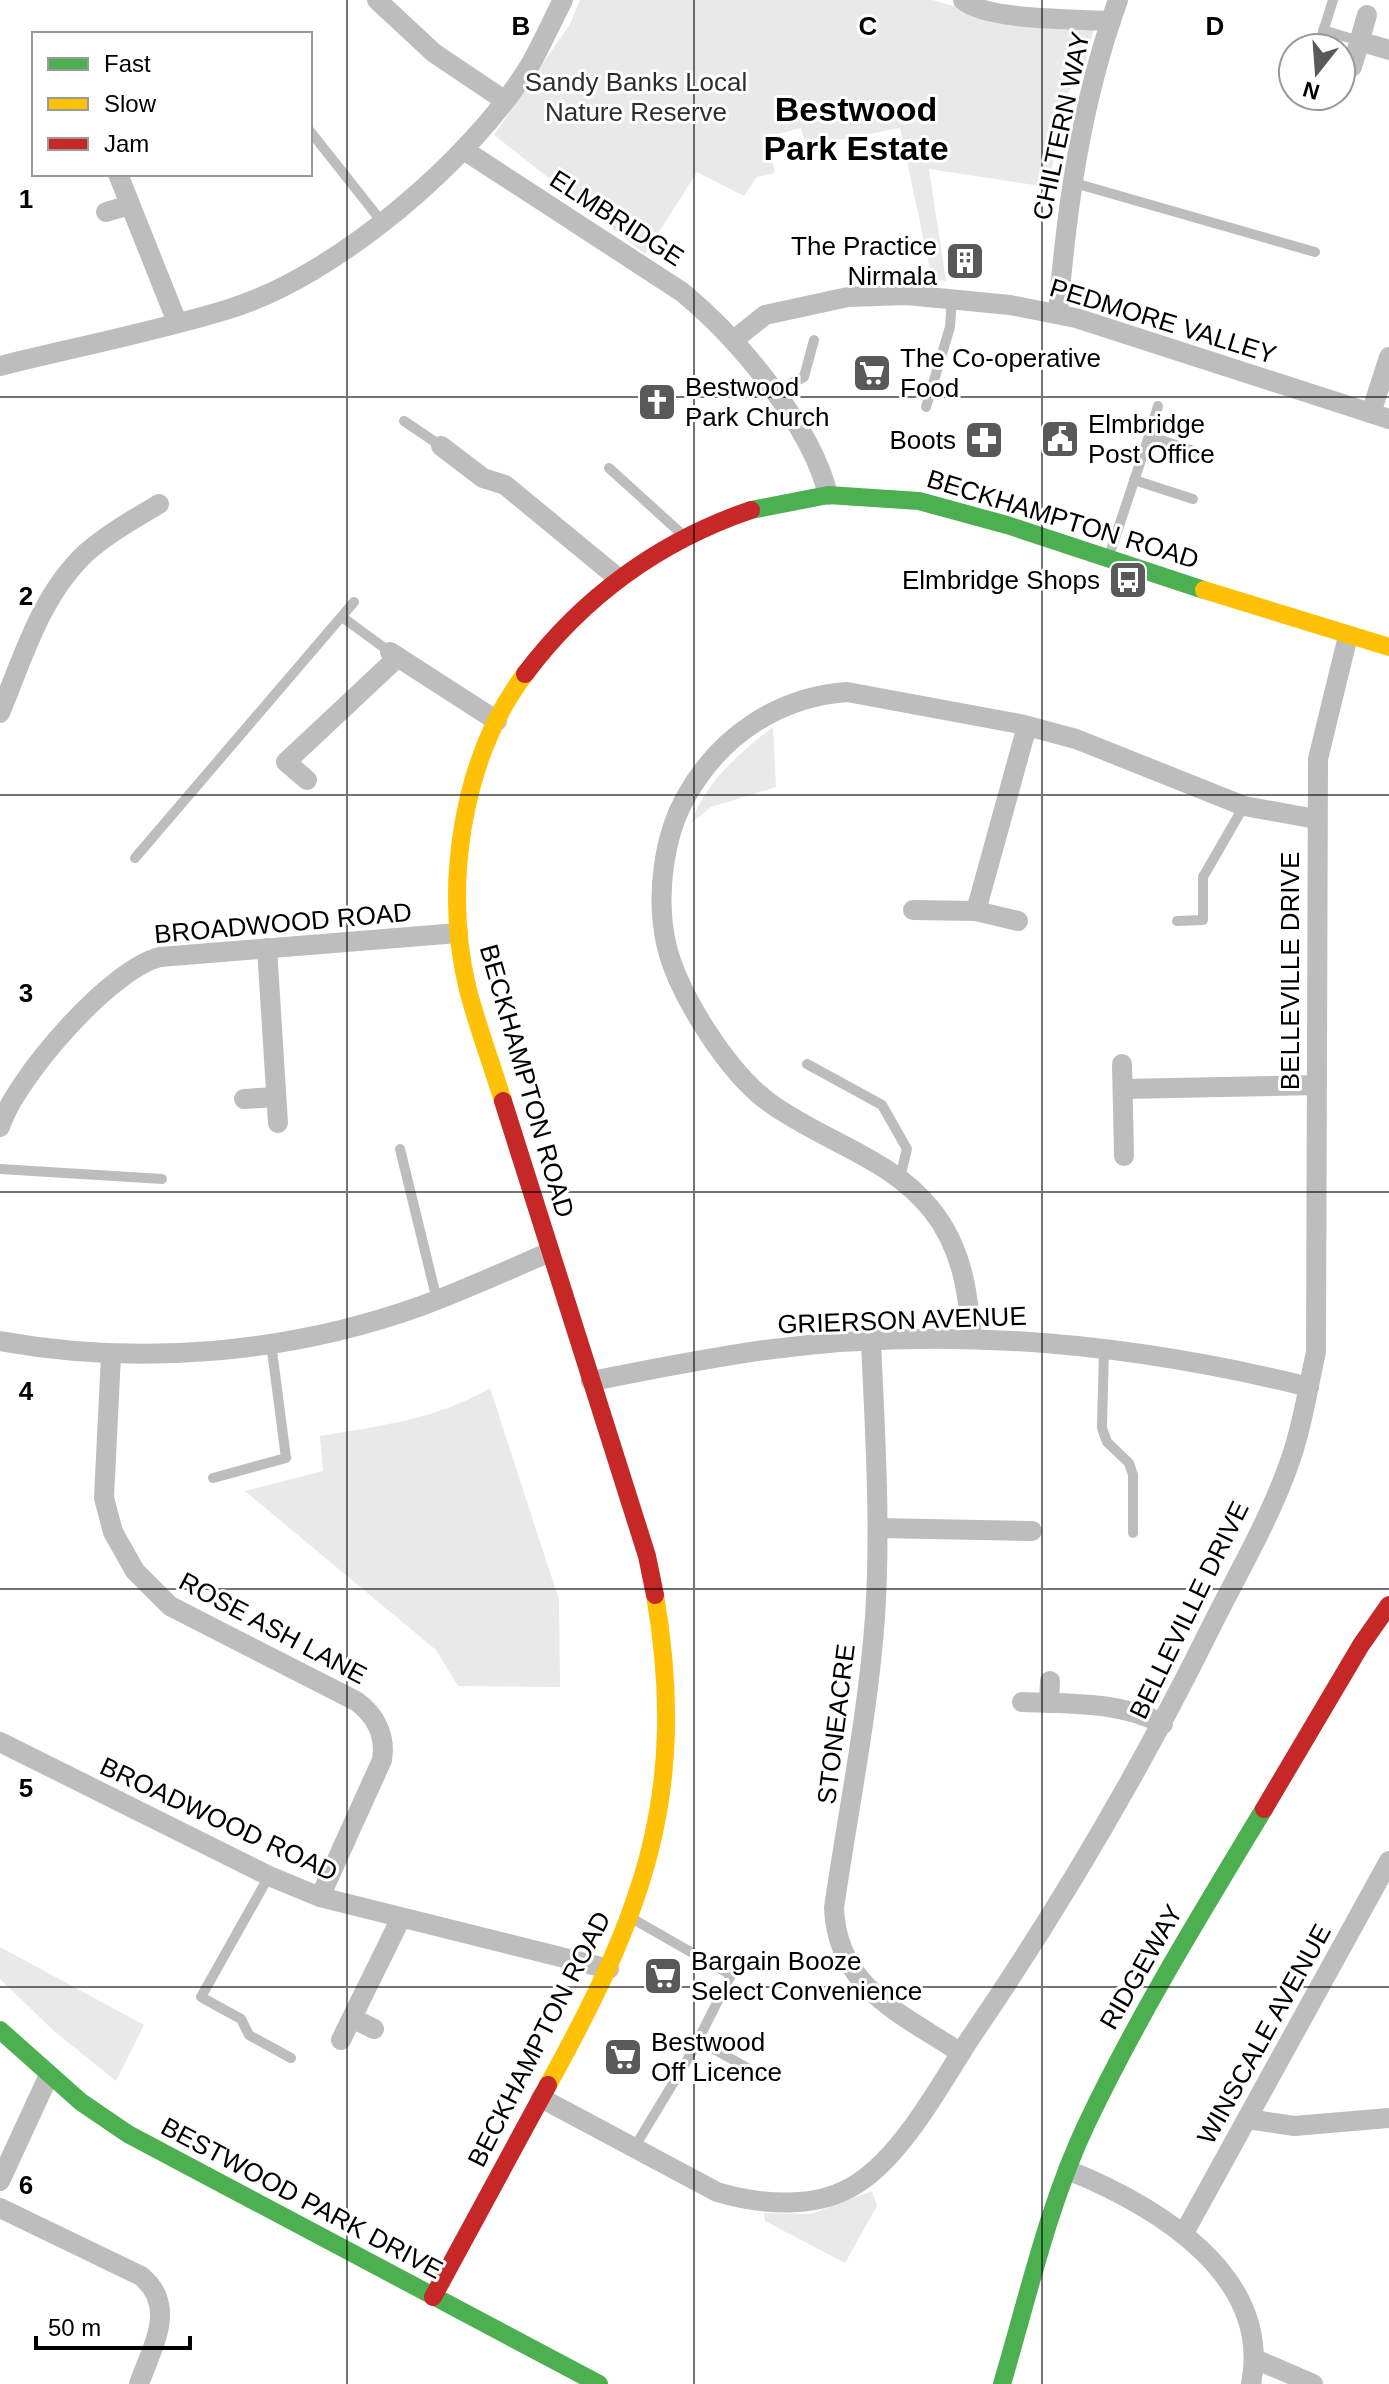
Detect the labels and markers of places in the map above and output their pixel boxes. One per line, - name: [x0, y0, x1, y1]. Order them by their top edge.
- place label: The Practice Nirmala: [791, 231, 938, 291]
- building icon: The Practice Nirmala: [944, 240, 986, 282]
- place label: The Co-operative Food: [900, 343, 1101, 403]
- supermarket icon: The Co-operative Food: [851, 352, 893, 394]
- place label: Bestwood Park Church: [685, 372, 830, 432]
- church icon: Bestwood Park Church: [636, 381, 678, 423]
- place label: Elmbridge Post Office: [1088, 409, 1215, 469]
- public building icon: Elmbridge Post Office: [1039, 418, 1081, 460]
- pharmacy icon: Boots: [963, 419, 1005, 461]
- place label: Boots: [890, 425, 956, 455]
- bus stop icon: Elmbridge Shops: [1107, 559, 1149, 601]
- place label: Elmbridge Shops: [902, 565, 1100, 595]
- place label: Bargain Booze Select Convenience: [691, 1946, 922, 2006]
- supermarket icon: Bargain Booze Select Convenience: [642, 1955, 684, 1997]
- place label: Bestwood Off Licence: [651, 2027, 782, 2087]
- supermarket icon: Bestwood Off Licence: [602, 2036, 644, 2078]

